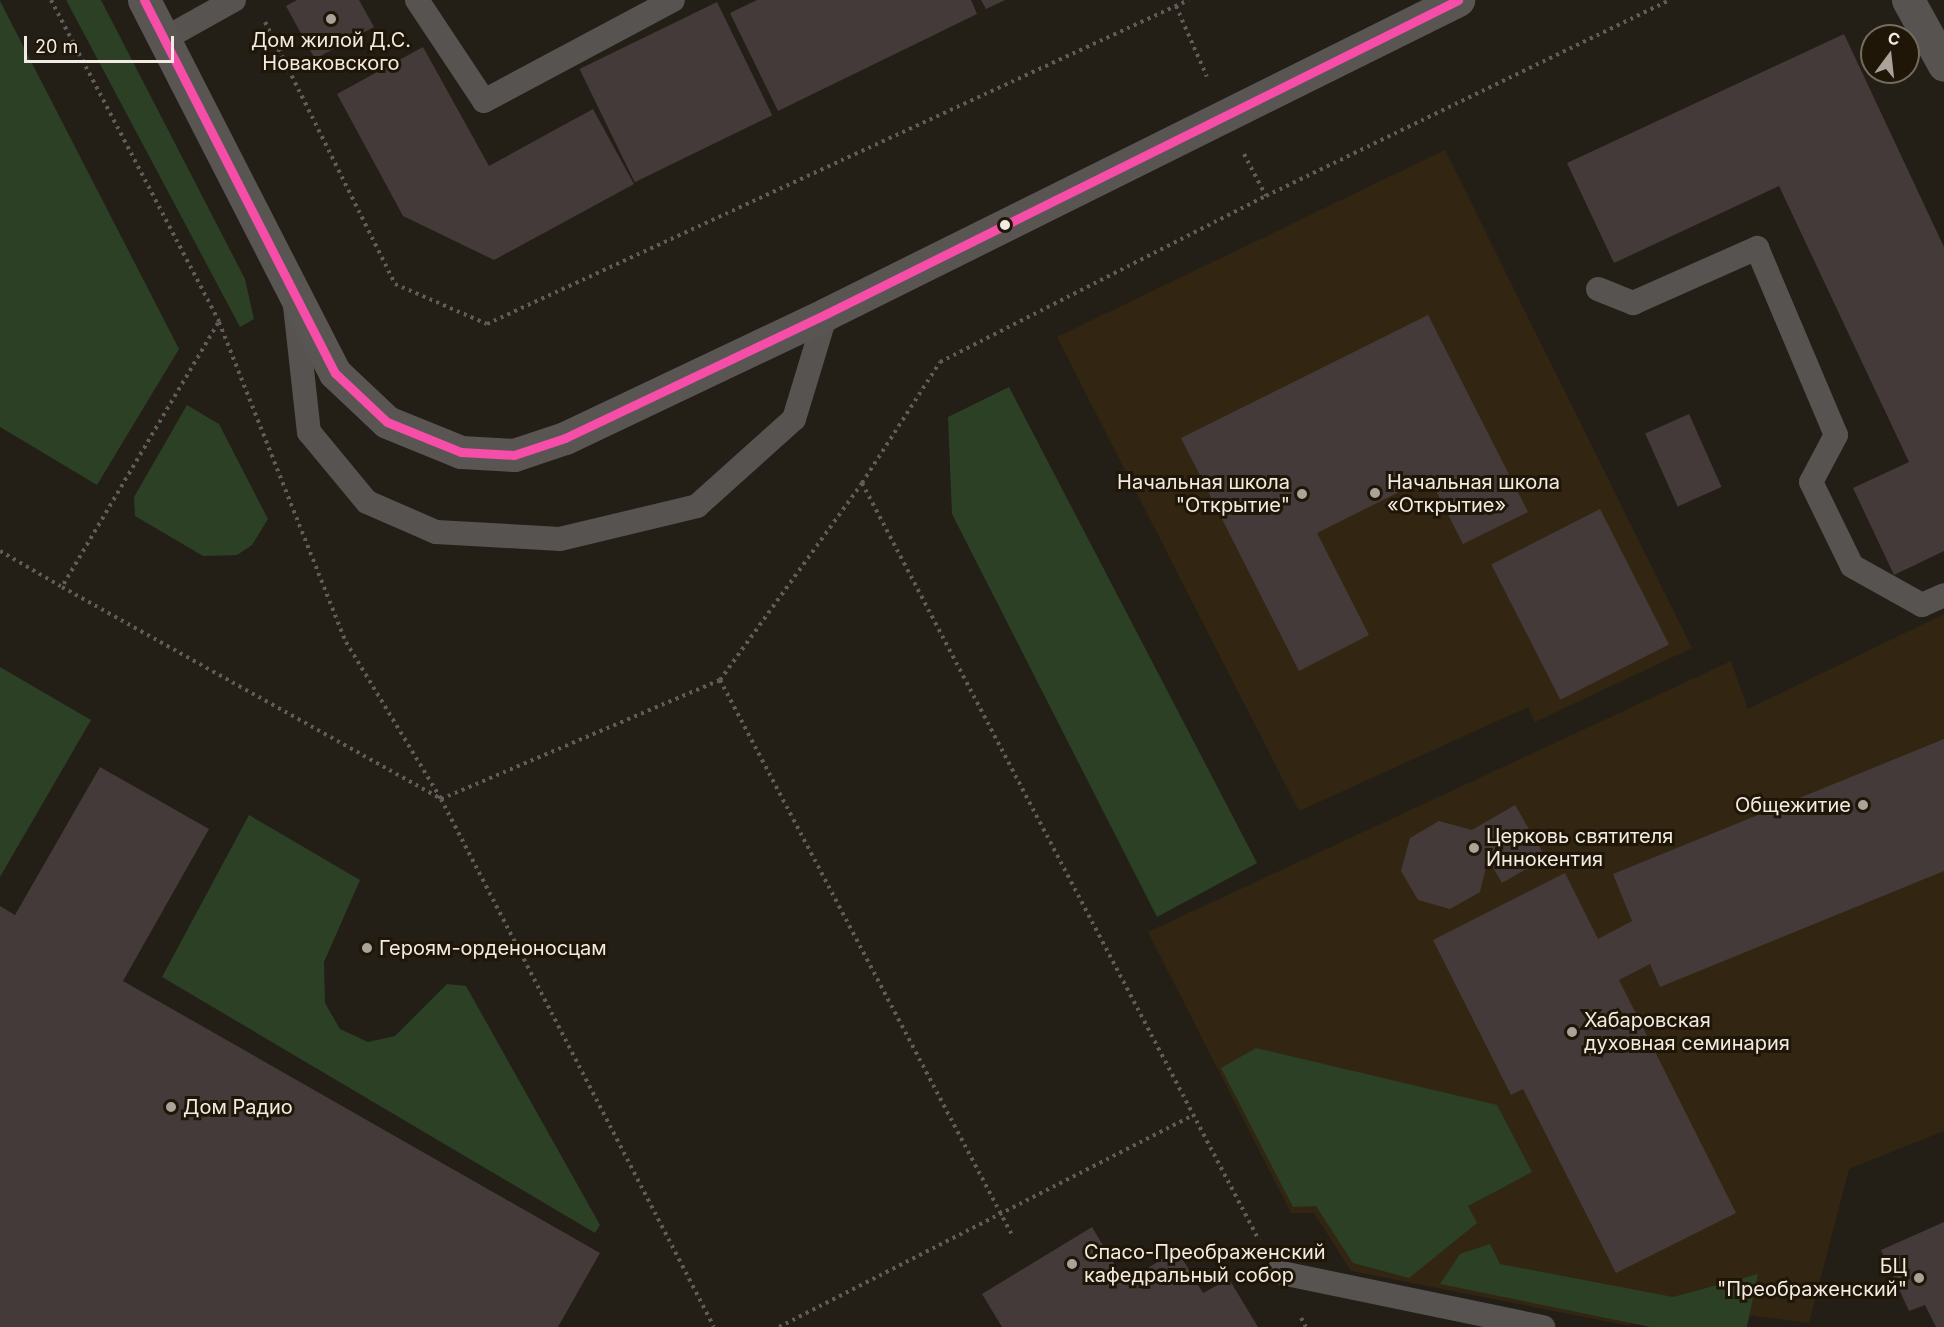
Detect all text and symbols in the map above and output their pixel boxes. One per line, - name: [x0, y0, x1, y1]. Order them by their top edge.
- marker: Дом жилой Д.С. Новаковского: [324, 12, 338, 26]
- scale bar: [27, 24, 177, 62]
- north arrow: [1860, 24, 1920, 84]
- text: С: [1886, 27, 1902, 50]
- place label: Дом жилой Д.С. Новаковского: [251, 28, 411, 75]
- text: 20 m: [35, 36, 78, 57]
- unlabelled marker: [999, 219, 1011, 231]
- place label: Начальная школа "Открытие": [1117, 470, 1290, 517]
- place label: Начальная школа «Открытие»: [1387, 470, 1560, 517]
- marker: Начальная школа «Открытие»: [1368, 486, 1382, 500]
- marker: Начальная школа "Открытие": [1295, 487, 1309, 501]
- place label: Общежитие: [1735, 793, 1851, 817]
- marker: Общежитие: [1856, 798, 1870, 812]
- place label: Церковь святителя Иннокентия: [1486, 825, 1673, 872]
- marker: Церковь святителя Иннокентия: [1467, 841, 1481, 855]
- place label: Героям-орденоносцам: [379, 936, 607, 960]
- marker: Героям-орденоносцам: [360, 941, 374, 955]
- place label: Хабаровская духовная семинария: [1584, 1008, 1790, 1055]
- marker: Хабаровская духовная семинария: [1565, 1025, 1579, 1039]
- place label: Дом Радио: [183, 1095, 293, 1119]
- marker: Дом Радио: [164, 1100, 178, 1114]
- place label: Спасо-Преображенский кафедральный собор: [1084, 1240, 1326, 1287]
- place label: БЦ "Преображенский": [1717, 1254, 1907, 1301]
- marker: Спасо-Преображенский кафедральный собор: [1065, 1257, 1079, 1271]
- marker: БЦ "Преображенский": [1912, 1271, 1926, 1285]

